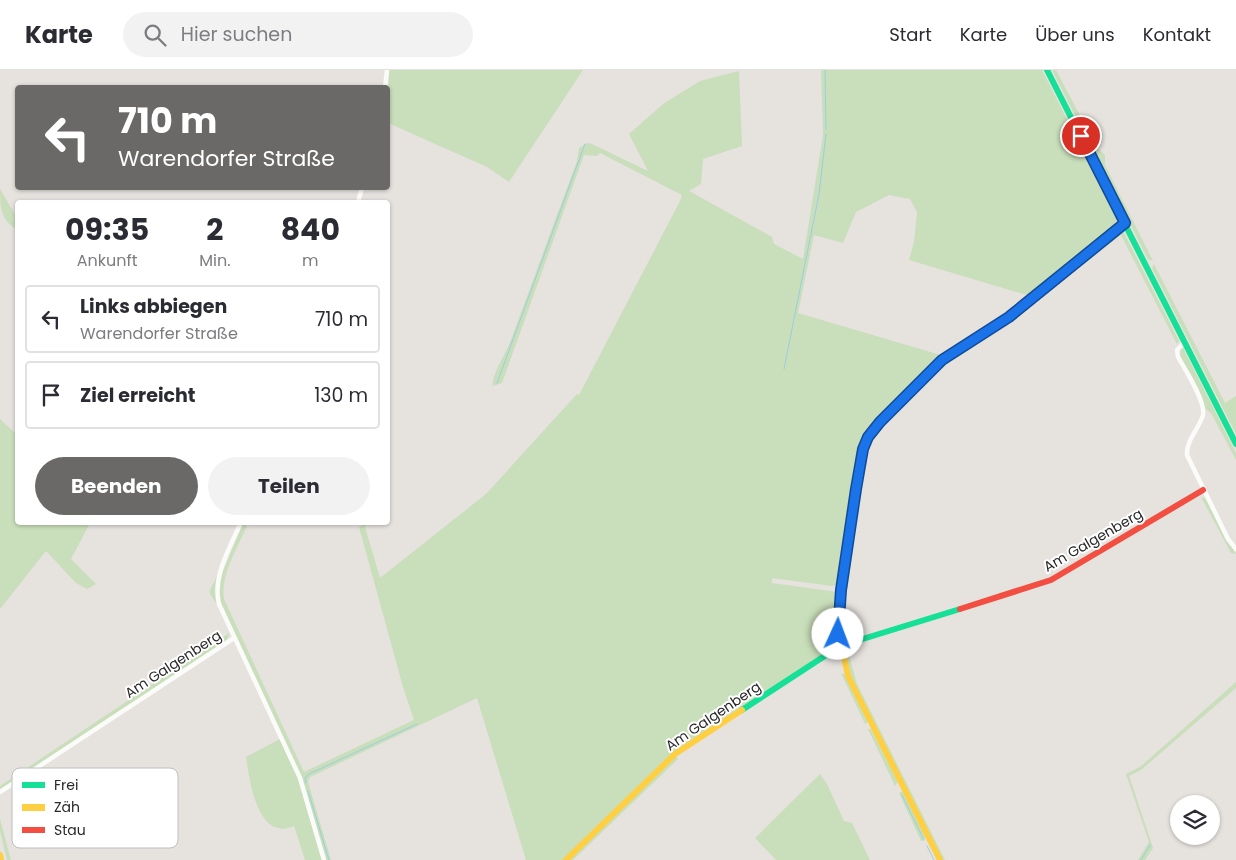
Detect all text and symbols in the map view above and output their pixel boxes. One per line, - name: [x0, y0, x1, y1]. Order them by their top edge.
- search box: [123, 12, 473, 57]
- text: Karte: [25, 18, 93, 51]
- icon: search: [141, 21, 169, 49]
- text: Hier suchen: [181, 21, 292, 48]
- text: Start: [889, 22, 932, 47]
- text: Karte: [960, 22, 1007, 47]
- text: Über uns: [1035, 22, 1115, 47]
- text: Kontakt: [1143, 22, 1211, 47]
- text: 710 m: [118, 96, 217, 145]
- icon: left: [35, 105, 100, 170]
- pin: [1060, 115, 1102, 157]
- icon: arrive: [1067, 122, 1095, 150]
- text: Warendorfer Straße: [118, 143, 335, 174]
- text: 09:35: [65, 208, 149, 251]
- text: 2: [206, 208, 224, 251]
- text: 840: [281, 208, 340, 251]
- text: Ankunft: [77, 249, 138, 272]
- text: Min.: [199, 249, 231, 272]
- text: m: [302, 249, 319, 272]
- text: Links abbiegen: [80, 293, 227, 320]
- icon: left: [37, 305, 65, 333]
- text: 710 m: [315, 306, 368, 333]
- text: Warendorfer Straße: [80, 322, 238, 345]
- icon: arrive: [37, 381, 65, 409]
- text: Ziel erreicht: [80, 382, 196, 409]
- text: 130 m: [314, 382, 368, 409]
- button: Beenden: [35, 457, 198, 515]
- button: Teilen: [208, 457, 370, 515]
- street label: Am Galgenberg: [1040, 504, 1146, 576]
- position arrow: [811, 607, 863, 659]
- street label: Am Galgenberg: [121, 625, 225, 703]
- street label: Am Galgenberg: [661, 677, 765, 755]
- legend: [12, 768, 178, 848]
- text: Frei: [54, 775, 78, 795]
- map controls: [1170, 795, 1220, 845]
- button: layers: [1170, 795, 1220, 845]
- text: Zäh: [54, 797, 80, 817]
- text: Stau: [54, 820, 86, 840]

